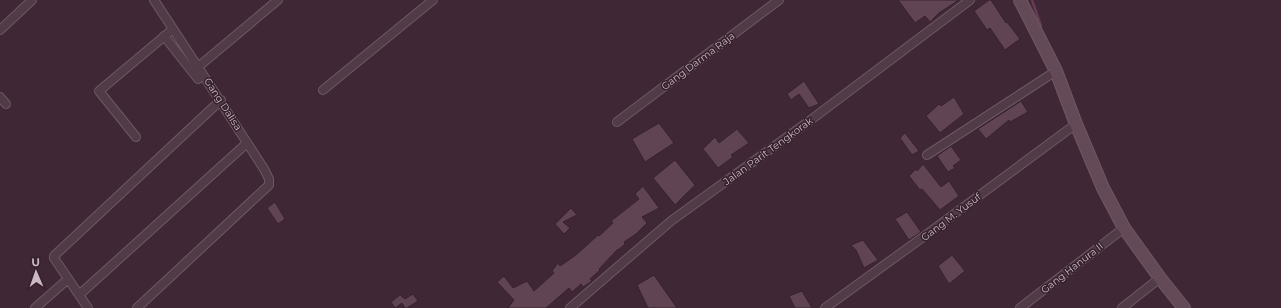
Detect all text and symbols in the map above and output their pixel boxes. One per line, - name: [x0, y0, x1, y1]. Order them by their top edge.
- street label: Gang Darma Raja: [659, 29, 737, 93]
- street label: Gang Dalisa: [201, 75, 245, 133]
- street label: Jalan Parit Tengkorak: [720, 114, 815, 188]
- street label: Gang M. Yusuf: [918, 190, 984, 244]
- street label: Gang Hanura II: [1038, 240, 1106, 296]
- north arrow: [16, 252, 56, 292]
- text: U: [31, 255, 40, 269]

